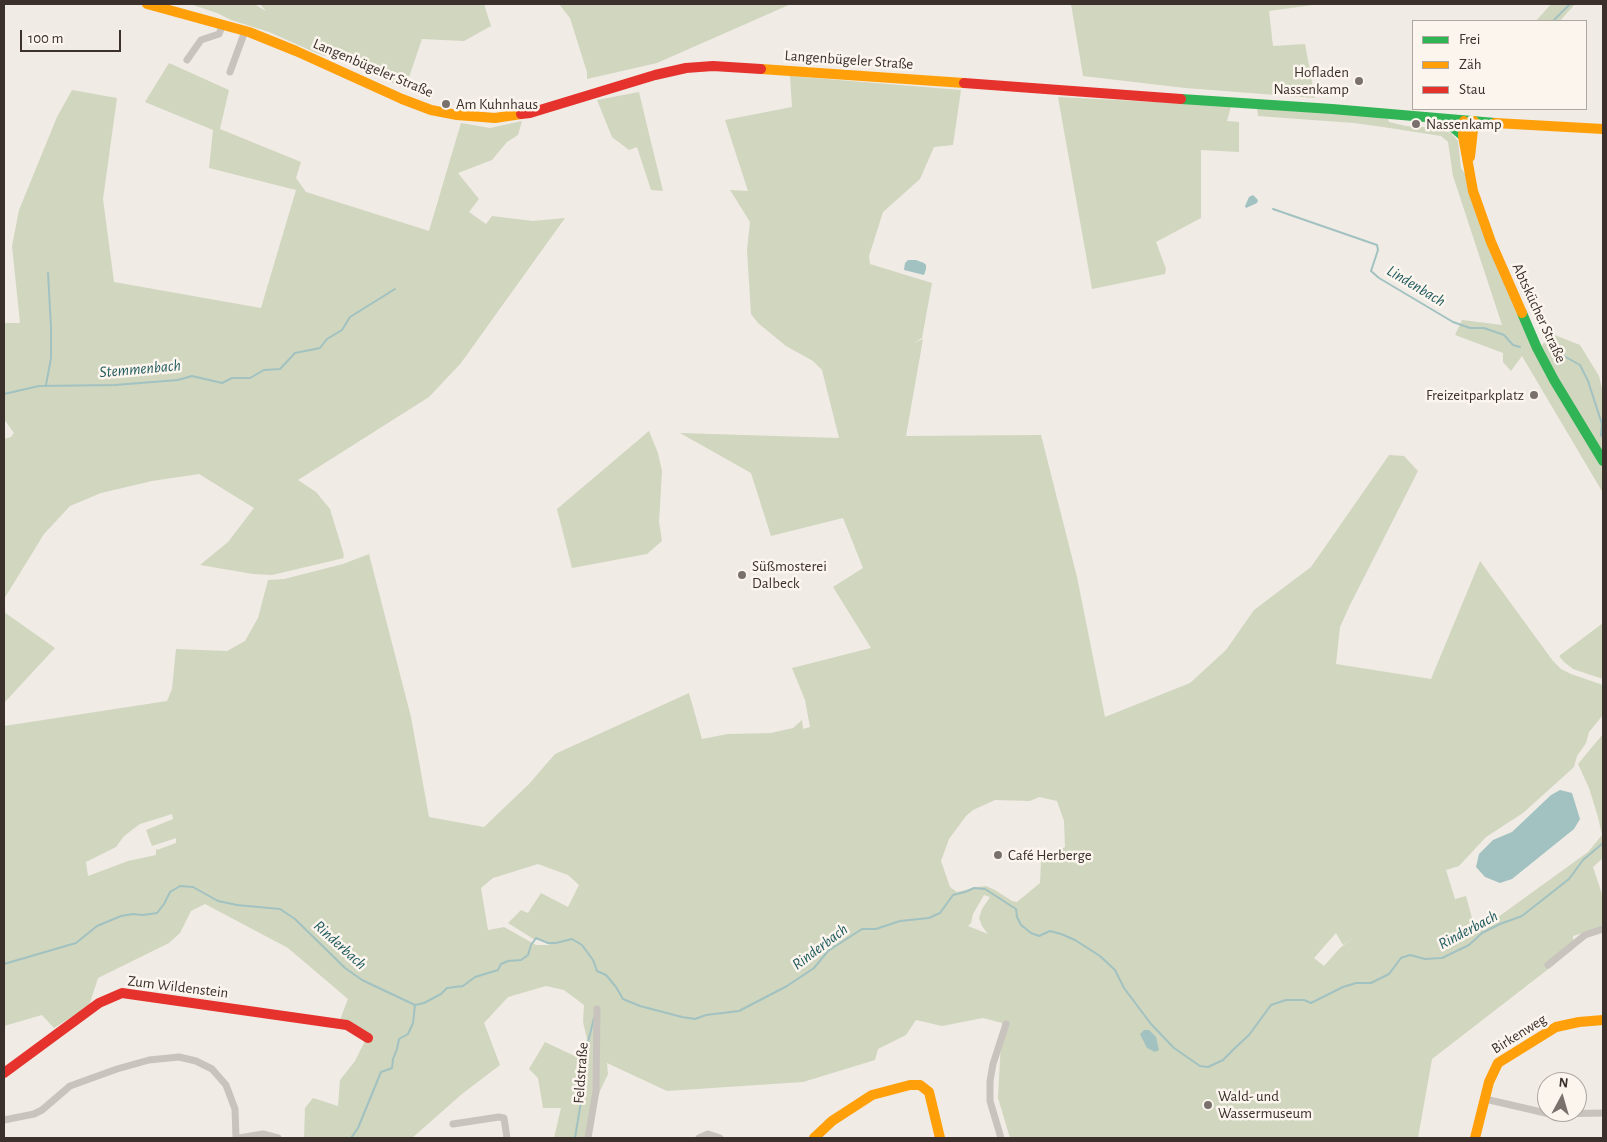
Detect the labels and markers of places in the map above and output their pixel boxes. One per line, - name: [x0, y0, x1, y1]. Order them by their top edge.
- place label: Hofladen Nassenkamp: [1273, 63, 1349, 98]
- marker: Hofladen Nassenkamp: [1353, 75, 1365, 87]
- place label: Am Kuhnhaus: [456, 95, 538, 113]
- marker: Am Kuhnhaus: [440, 98, 452, 110]
- place label: Nassenkamp: [1426, 115, 1502, 133]
- marker: Nassenkamp: [1410, 118, 1422, 130]
- place label: Freizeitparkplatz: [1426, 386, 1524, 404]
- marker: Freizeitparkplatz: [1528, 389, 1540, 401]
- place label: Süßmosterei Dalbeck: [752, 557, 827, 592]
- marker: Süßmosterei Dalbeck: [736, 569, 748, 581]
- place label: Café Herberge: [1008, 846, 1092, 864]
- marker: Café Herberge: [992, 849, 1004, 861]
- place label: Wald- und Wassermuseum: [1218, 1087, 1312, 1122]
- marker: Wald- und Wassermuseum: [1202, 1099, 1214, 1111]

